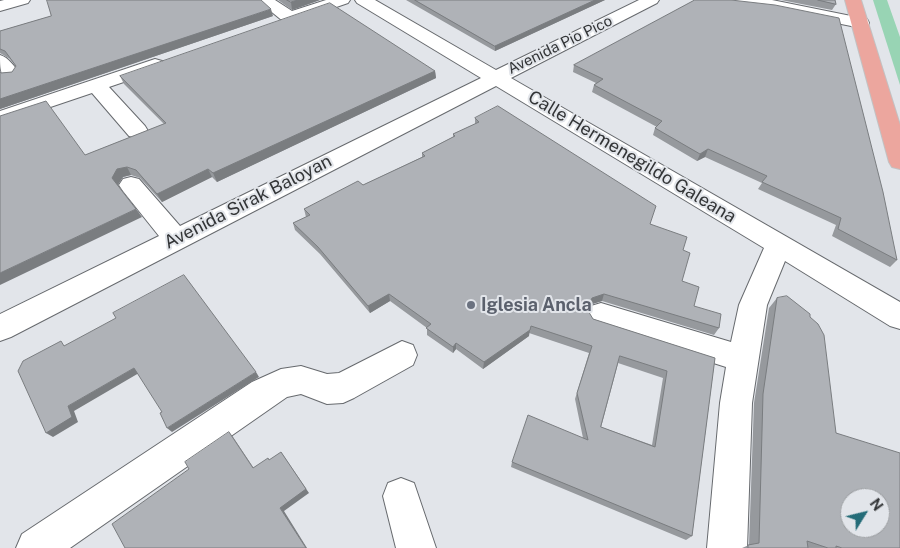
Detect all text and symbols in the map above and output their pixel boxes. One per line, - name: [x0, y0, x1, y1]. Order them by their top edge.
- street label: Avenida Pio Pico: [505, 12, 615, 78]
- street label: Calle Hermenegildo Galeana: [524, 86, 740, 228]
- street label: Avenida Sirak Baloyan: [161, 150, 335, 254]
- place label: Iglesia Ancla: [481, 294, 592, 316]
- marker: Iglesia Ancla: [465, 299, 477, 311]
- north arrow: [840, 488, 890, 538]
- text: N: [867, 496, 886, 514]

